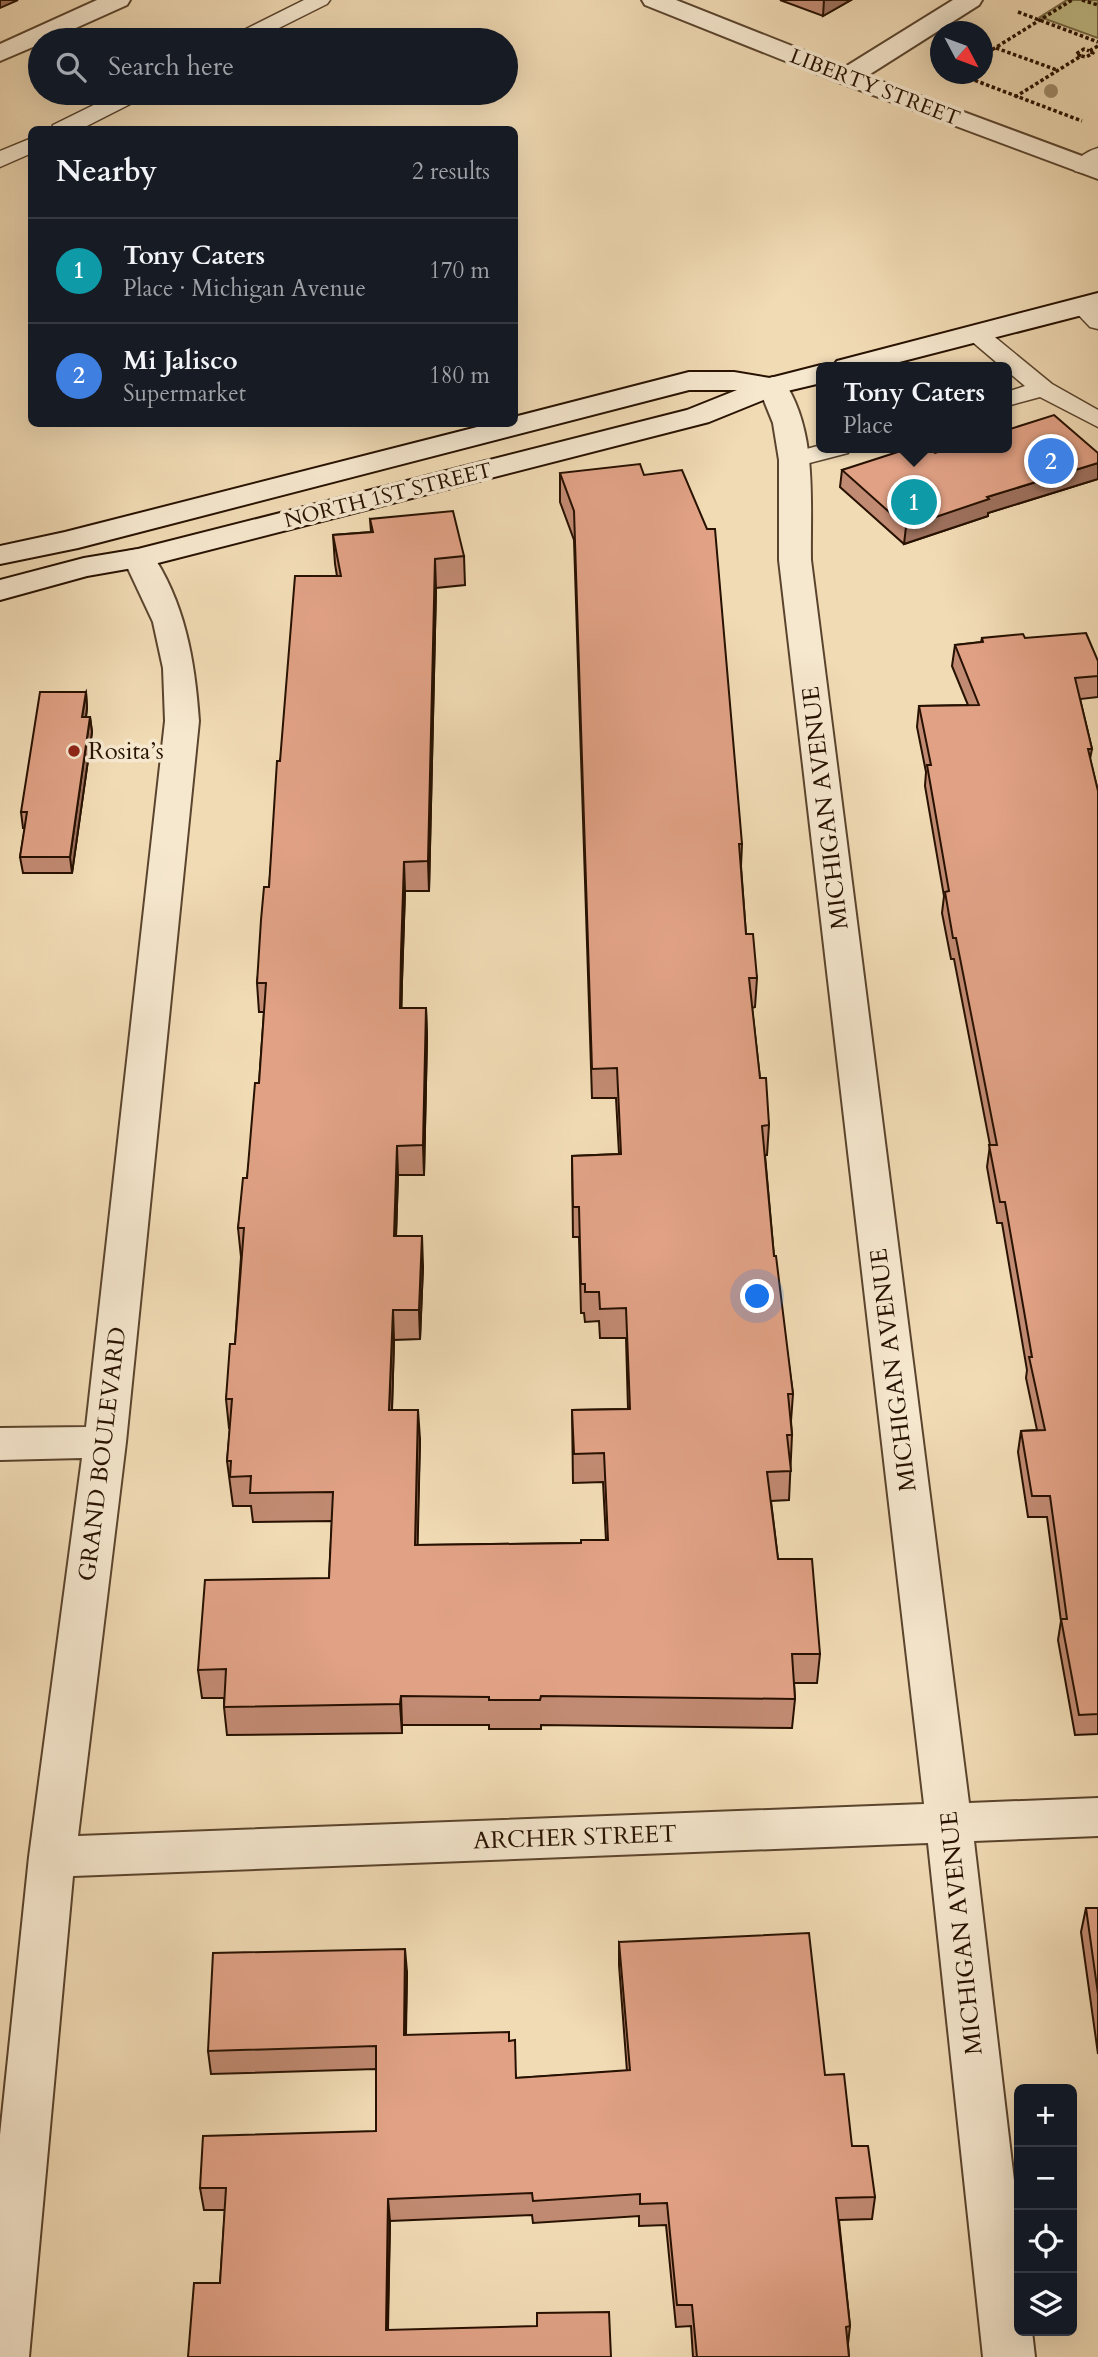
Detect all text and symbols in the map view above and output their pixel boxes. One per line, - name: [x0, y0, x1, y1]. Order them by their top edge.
- north arrow: [930, 21, 993, 84]
- search box: [28, 28, 518, 105]
- street label: LIBERTY STREET: [786, 42, 964, 133]
- icon: search: [52, 48, 90, 86]
- text: Search here: [108, 49, 234, 84]
- text: Nearby: [56, 151, 157, 192]
- text: 2 results: [412, 156, 490, 187]
- text: Tony Caters: [123, 238, 265, 273]
- text: 1: [73, 255, 85, 286]
- text: 170 m: [429, 255, 490, 286]
- text: Place · Michigan Avenue: [123, 273, 366, 304]
- text: Mi Jalisco: [123, 343, 238, 378]
- text: 2: [73, 360, 85, 391]
- text: 180 m: [429, 360, 490, 391]
- popup: [816, 362, 1012, 453]
- text: Tony Caters: [843, 375, 985, 410]
- text: Supermarket: [123, 378, 246, 409]
- text: Place: [843, 410, 893, 441]
- pin: 2: [1028, 435, 1074, 487]
- street label: NORTH 1ST STREET: [281, 456, 495, 535]
- pin: 1: [891, 476, 937, 528]
- street label: MICHIGAN AVENUE: [794, 684, 857, 931]
- place label: Rosita’s: [88, 735, 164, 768]
- marker: Rosita’s: [66, 743, 82, 759]
- street label: MICHIGAN AVENUE: [862, 1246, 925, 1493]
- your location: [740, 1279, 774, 1313]
- street label: GRAND BOULEVARD: [71, 1325, 134, 1583]
- street label: MICHIGAN AVENUE: [932, 1809, 991, 2056]
- street label: ARCHER STREET: [473, 1817, 677, 1858]
- map controls: [1014, 2084, 1077, 2336]
- button: +: [1014, 2084, 1077, 2147]
- button: −: [1014, 2147, 1077, 2210]
- button: locate: [1014, 2210, 1077, 2273]
- button: layers: [1014, 2273, 1077, 2336]

